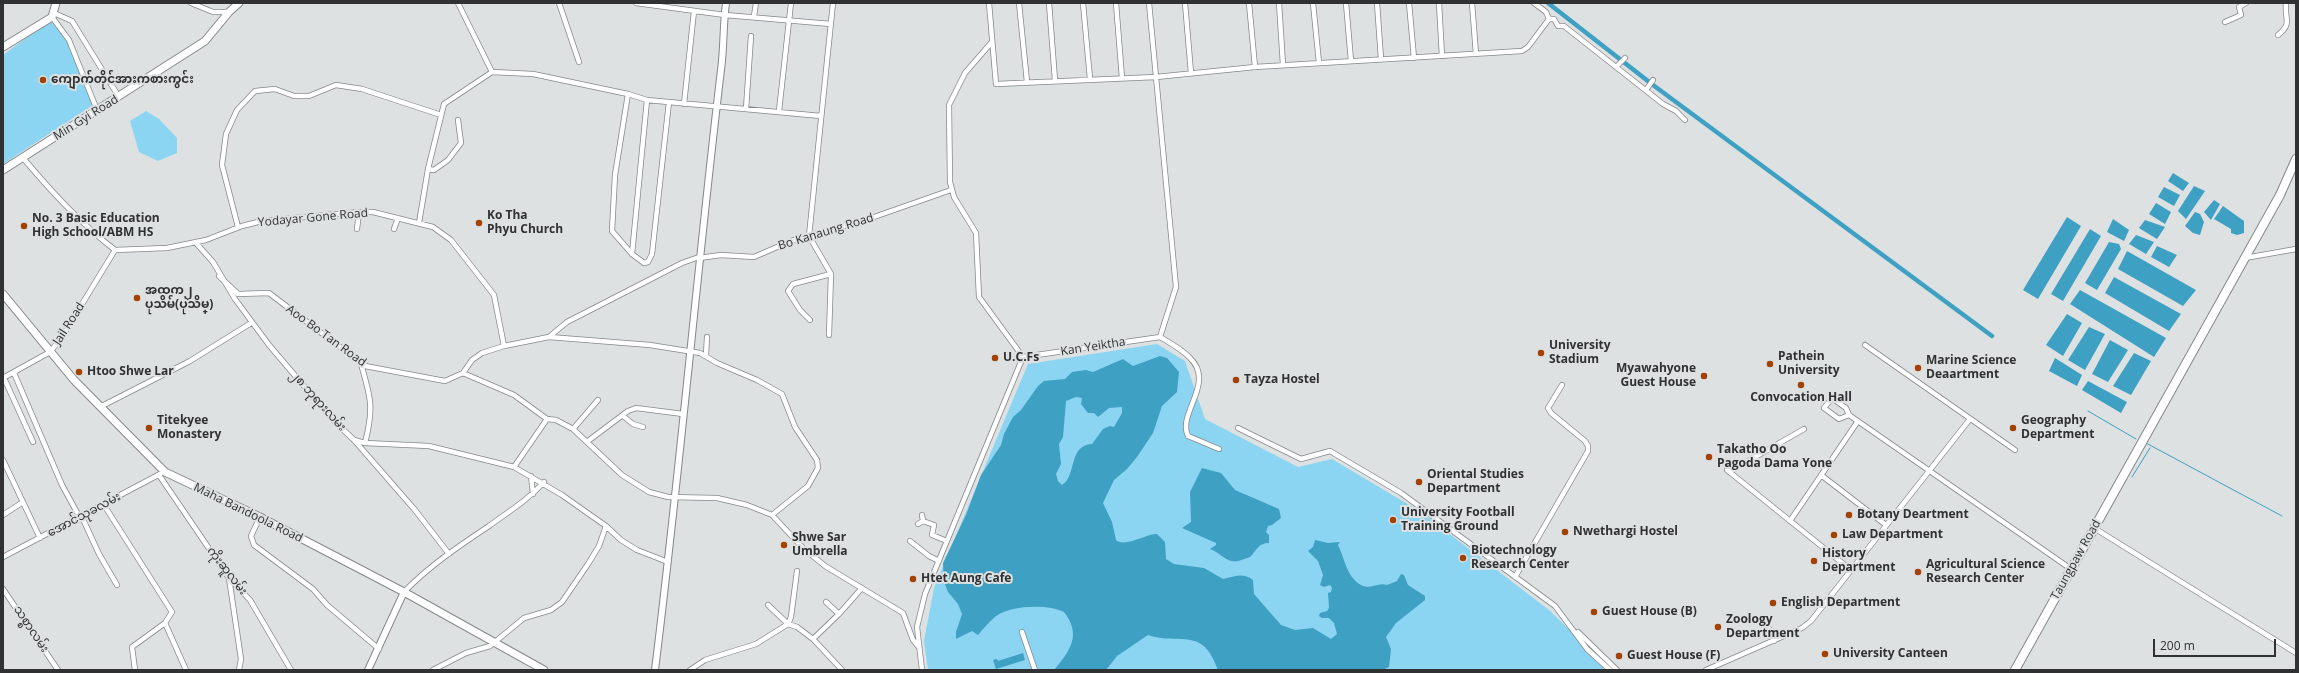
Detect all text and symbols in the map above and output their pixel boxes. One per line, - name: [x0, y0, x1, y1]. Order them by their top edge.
- place label: ကျောက်တိုင်အားကစားကွင်း: [51, 73, 194, 87]
- marker: ကျောက်တိုင်အားကစားကွင်း: [38, 75, 48, 85]
- street label: Min Gyi Road: [51, 92, 121, 144]
- street label: Yodayar Gone Road: [257, 206, 369, 230]
- place label: Ko Tha Phyu Church: [487, 209, 563, 237]
- street label: Bo Kanaung Road: [777, 211, 875, 253]
- place label: No. 3 Basic Education High School/ABM HS: [32, 212, 160, 240]
- marker: Ko Tha Phyu Church: [474, 218, 484, 228]
- marker: No. 3 Basic Education High School/ABM HS: [19, 221, 29, 231]
- place label: အထက၂ ပုသိမ်(ပုသိမ္): [145, 284, 213, 312]
- marker: အထက၂ ပုသိမ်(ပုသိမ္): [132, 293, 142, 303]
- street label: Jail Road: [50, 300, 88, 348]
- street label: Aoo Bo Tan Road: [283, 302, 369, 370]
- street label: Kan Yeiktha: [1059, 335, 1127, 359]
- place label: University Stadium: [1549, 339, 1611, 367]
- marker: University Stadium: [1536, 348, 1546, 358]
- place label: Pathein University: [1778, 350, 1840, 378]
- place label: U.C.Fs: [1003, 351, 1039, 365]
- marker: U.C.Fs: [990, 353, 1000, 363]
- place label: Marine Science Deaartment: [1926, 354, 2016, 382]
- marker: Pathein University: [1765, 359, 1775, 369]
- place label: Myawahyone Guest House: [1616, 362, 1696, 390]
- marker: Marine Science Deaartment: [1913, 363, 1923, 373]
- place label: Htoo Shwe Lar: [87, 365, 174, 379]
- marker: Htoo Shwe Lar: [74, 367, 84, 377]
- street label: ၂၈ ဘုရားလမ်း: [287, 368, 349, 434]
- marker: Myawahyone Guest House: [1699, 371, 1709, 381]
- place label: Tayza Hostel: [1244, 373, 1320, 387]
- marker: Tayza Hostel: [1231, 375, 1241, 385]
- marker: Convocation Hall: [1796, 380, 1806, 390]
- place label: Convocation Hall: [1750, 391, 1852, 405]
- place label: Titekyee Monastery: [157, 414, 221, 442]
- place label: Geography Department: [2021, 414, 2094, 442]
- marker: Titekyee Monastery: [144, 423, 154, 433]
- marker: Geography Department: [2008, 423, 2018, 433]
- place label: Takatho Oo Pagoda Dama Yone: [1717, 443, 1832, 471]
- marker: Takatho Oo Pagoda Dama Yone: [1704, 452, 1714, 462]
- place label: Oriental Studies Department: [1427, 468, 1524, 496]
- marker: Oriental Studies Department: [1414, 477, 1424, 487]
- street label: Maha Bandoola Road: [191, 480, 305, 546]
- street label: အောင်သုခလမ်း: [45, 490, 123, 540]
- place label: University Football Training Ground: [1401, 506, 1515, 534]
- place label: Botany Deartment: [1857, 508, 1969, 522]
- marker: Botany Deartment: [1844, 510, 1854, 520]
- marker: University Football Training Ground: [1388, 515, 1398, 525]
- street label: Taungpaw Road: [2048, 517, 2104, 603]
- place label: Nwethargi Hostel: [1573, 525, 1678, 539]
- marker: Nwethargi Hostel: [1560, 527, 1570, 537]
- place label: Law Department: [1842, 528, 1943, 542]
- marker: Law Department: [1829, 530, 1839, 540]
- place label: Shwe Sar Umbrella: [792, 531, 848, 559]
- marker: Shwe Sar Umbrella: [779, 540, 789, 550]
- street label: ကိုးဆူလမ်း: [204, 544, 250, 598]
- place label: Biotechnology Research Center: [1471, 544, 1569, 572]
- place label: History Department: [1822, 547, 1895, 575]
- marker: Biotechnology Research Center: [1458, 553, 1468, 563]
- marker: History Department: [1809, 556, 1819, 566]
- place label: Agricultural Science Research Center: [1926, 558, 2045, 586]
- marker: Agricultural Science Research Center: [1913, 567, 1923, 577]
- place label: Htet Aung Cafe: [921, 572, 1011, 586]
- marker: Htet Aung Cafe: [908, 574, 918, 584]
- place label: English Department: [1781, 596, 1900, 610]
- marker: English Department: [1768, 598, 1778, 608]
- street label: သစ္စာလမ်း: [10, 603, 52, 655]
- place label: Guest House (B): [1602, 605, 1697, 619]
- marker: Guest House (B): [1589, 607, 1599, 617]
- place label: Zoology Department: [1726, 613, 1799, 641]
- marker: Zoology Department: [1713, 622, 1723, 632]
- scale bar: [2155, 631, 2278, 657]
- text: 200 m: [2160, 637, 2195, 654]
- place label: University Canteen: [1833, 647, 1948, 661]
- place label: Guest House (F): [1627, 649, 1720, 663]
- marker: University Canteen: [1820, 649, 1830, 659]
- marker: Guest House (F): [1614, 651, 1624, 661]

